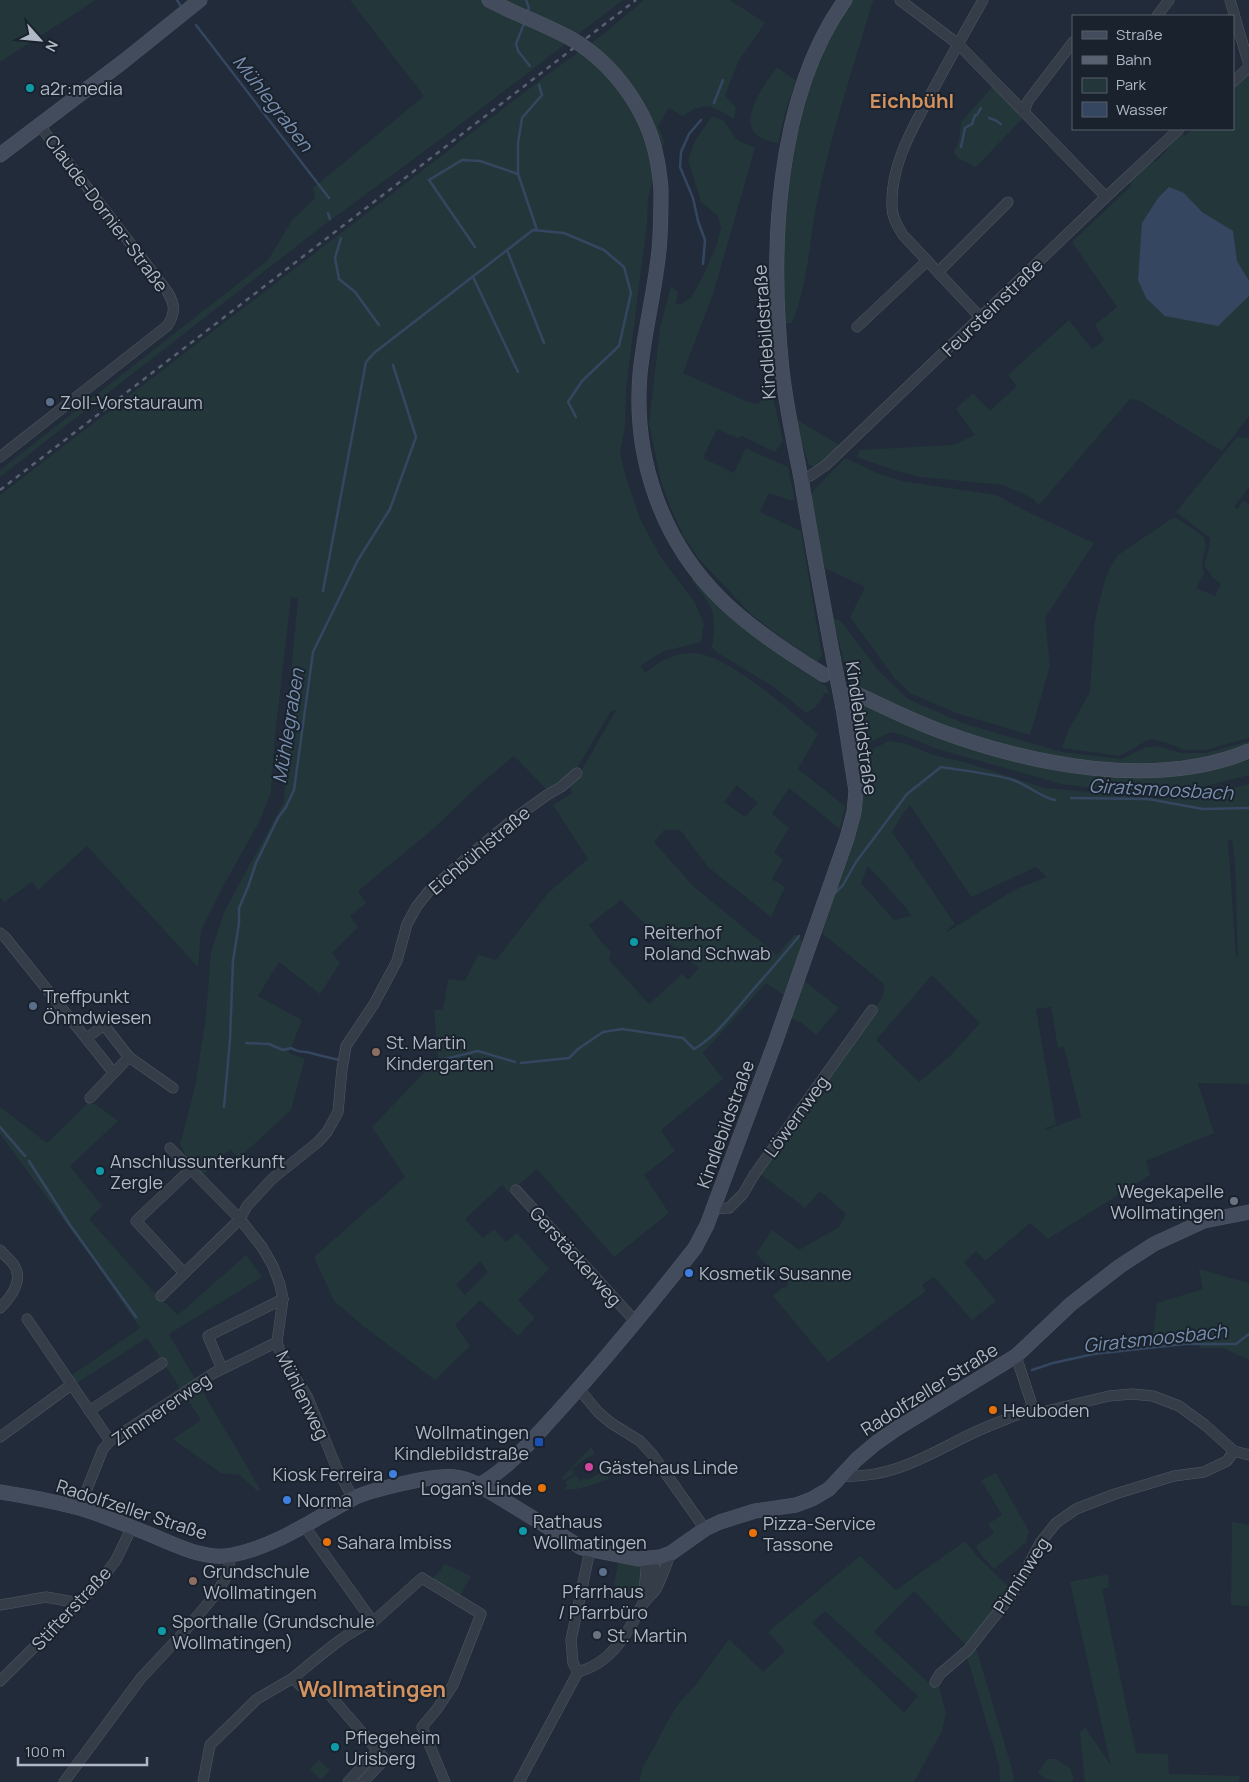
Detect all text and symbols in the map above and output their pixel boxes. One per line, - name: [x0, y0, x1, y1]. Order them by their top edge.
- north arrow: [15, 15, 65, 65]
- legend: [1072, 15, 1234, 130]
- text: Straße: [1116, 24, 1163, 45]
- text: N: [41, 37, 63, 55]
- water label: Mühlegraben: [227, 49, 319, 157]
- text: Bahn: [1116, 49, 1151, 70]
- text: Park: [1116, 74, 1146, 95]
- place label: a2r:media: [40, 76, 123, 100]
- marker: a2r:media: [24, 82, 36, 94]
- district label: Eichbühl: [870, 87, 954, 114]
- text: Wasser: [1116, 99, 1168, 120]
- street label: Claude-Dornier-Straße: [40, 130, 174, 296]
- street label: Feursteinstraße: [936, 253, 1048, 361]
- street label: Kindlebildstraße: [747, 264, 781, 400]
- place label: Zoll-Vorstauraum: [60, 390, 203, 414]
- marker: Zoll-Vorstauraum: [44, 396, 56, 408]
- street label: Kindlebildstraße: [841, 660, 883, 796]
- water label: Mühlegraben: [266, 666, 310, 785]
- water label: Giratsmoosbach: [1088, 772, 1235, 806]
- street label: Eichbühlstraße: [423, 800, 535, 900]
- place label: Reiterhof Roland Schwab: [644, 920, 771, 965]
- marker: Reiterhof Roland Schwab: [628, 936, 640, 948]
- place label: Treffpunkt Öhmdwiesen: [43, 984, 152, 1029]
- marker: Treffpunkt Öhmdwiesen: [27, 1000, 39, 1012]
- place label: St. Martin Kindergarten: [386, 1030, 494, 1075]
- marker: St. Martin Kindergarten: [370, 1046, 382, 1058]
- street label: Kindlebildstraße: [691, 1057, 759, 1191]
- street label: Löwernweg: [758, 1070, 834, 1162]
- place label: Anschlussunterkunft Zergle: [110, 1149, 285, 1194]
- marker: Anschlussunterkunft Zergle: [94, 1165, 106, 1177]
- place label: Wegekapelle Wollmatingen: [1110, 1179, 1224, 1224]
- marker: Wegekapelle Wollmatingen: [1228, 1195, 1240, 1207]
- street label: Gerstäckerweg: [525, 1201, 627, 1311]
- place label: Kosmetik Susanne: [699, 1261, 852, 1285]
- marker: Kosmetik Susanne: [683, 1267, 695, 1279]
- water label: Giratsmoosbach: [1082, 1317, 1229, 1358]
- street label: Radolfzeller Straße: [856, 1337, 1002, 1441]
- street label: Mühlenweg: [271, 1346, 335, 1444]
- street label: Zimmererweg: [107, 1367, 215, 1451]
- place label: Heuboden: [1003, 1398, 1089, 1422]
- marker: Heuboden: [987, 1404, 999, 1416]
- place label: Wollmatingen Kindlebildstraße: [394, 1420, 529, 1465]
- marker: Wollmatingen Kindlebildstraße: [533, 1436, 545, 1448]
- place label: Gästehaus Linde: [599, 1455, 738, 1479]
- marker: Gästehaus Linde: [583, 1461, 595, 1473]
- place label: Kiosk Ferreira: [273, 1462, 383, 1486]
- marker: Kiosk Ferreira: [387, 1468, 399, 1480]
- street label: Radolfzeller Straße: [53, 1473, 211, 1545]
- place label: Logan's Linde: [421, 1476, 532, 1500]
- marker: Logan's Linde: [536, 1482, 548, 1494]
- place label: Norma: [297, 1488, 352, 1512]
- marker: Norma: [281, 1494, 293, 1506]
- place label: Rathaus Wollmatingen: [533, 1509, 647, 1554]
- place label: Pizza-Service Tassone: [763, 1511, 876, 1556]
- marker: Rathaus Wollmatingen: [517, 1525, 529, 1537]
- marker: Pizza-Service Tassone: [747, 1527, 759, 1539]
- place label: Sahara Imbiss: [337, 1530, 452, 1554]
- street label: Pirminweg: [987, 1532, 1055, 1618]
- marker: Sahara Imbiss: [321, 1536, 333, 1548]
- place label: Grundschule Wollmatingen: [203, 1559, 317, 1604]
- street label: Stifterstraße: [26, 1561, 116, 1655]
- marker: Pfarrhaus / Pfarrbüro: [597, 1566, 609, 1578]
- marker: Grundschule Wollmatingen: [187, 1575, 199, 1587]
- place label: Pfarrhaus / Pfarrbüro: [558, 1579, 648, 1624]
- place label: Sporthalle (Grundschule Wollmatingen): [172, 1609, 375, 1654]
- place label: St. Martin: [607, 1623, 687, 1647]
- marker: Sporthalle (Grundschule Wollmatingen): [156, 1625, 168, 1637]
- marker: St. Martin: [591, 1629, 603, 1641]
- district label: Wollmatingen: [298, 1674, 446, 1704]
- place label: Pflegeheim Urisberg: [345, 1725, 440, 1770]
- scale bar: [18, 1734, 146, 1766]
- text: 100 m: [25, 1741, 65, 1762]
- marker: Pflegeheim Urisberg: [329, 1741, 341, 1753]

